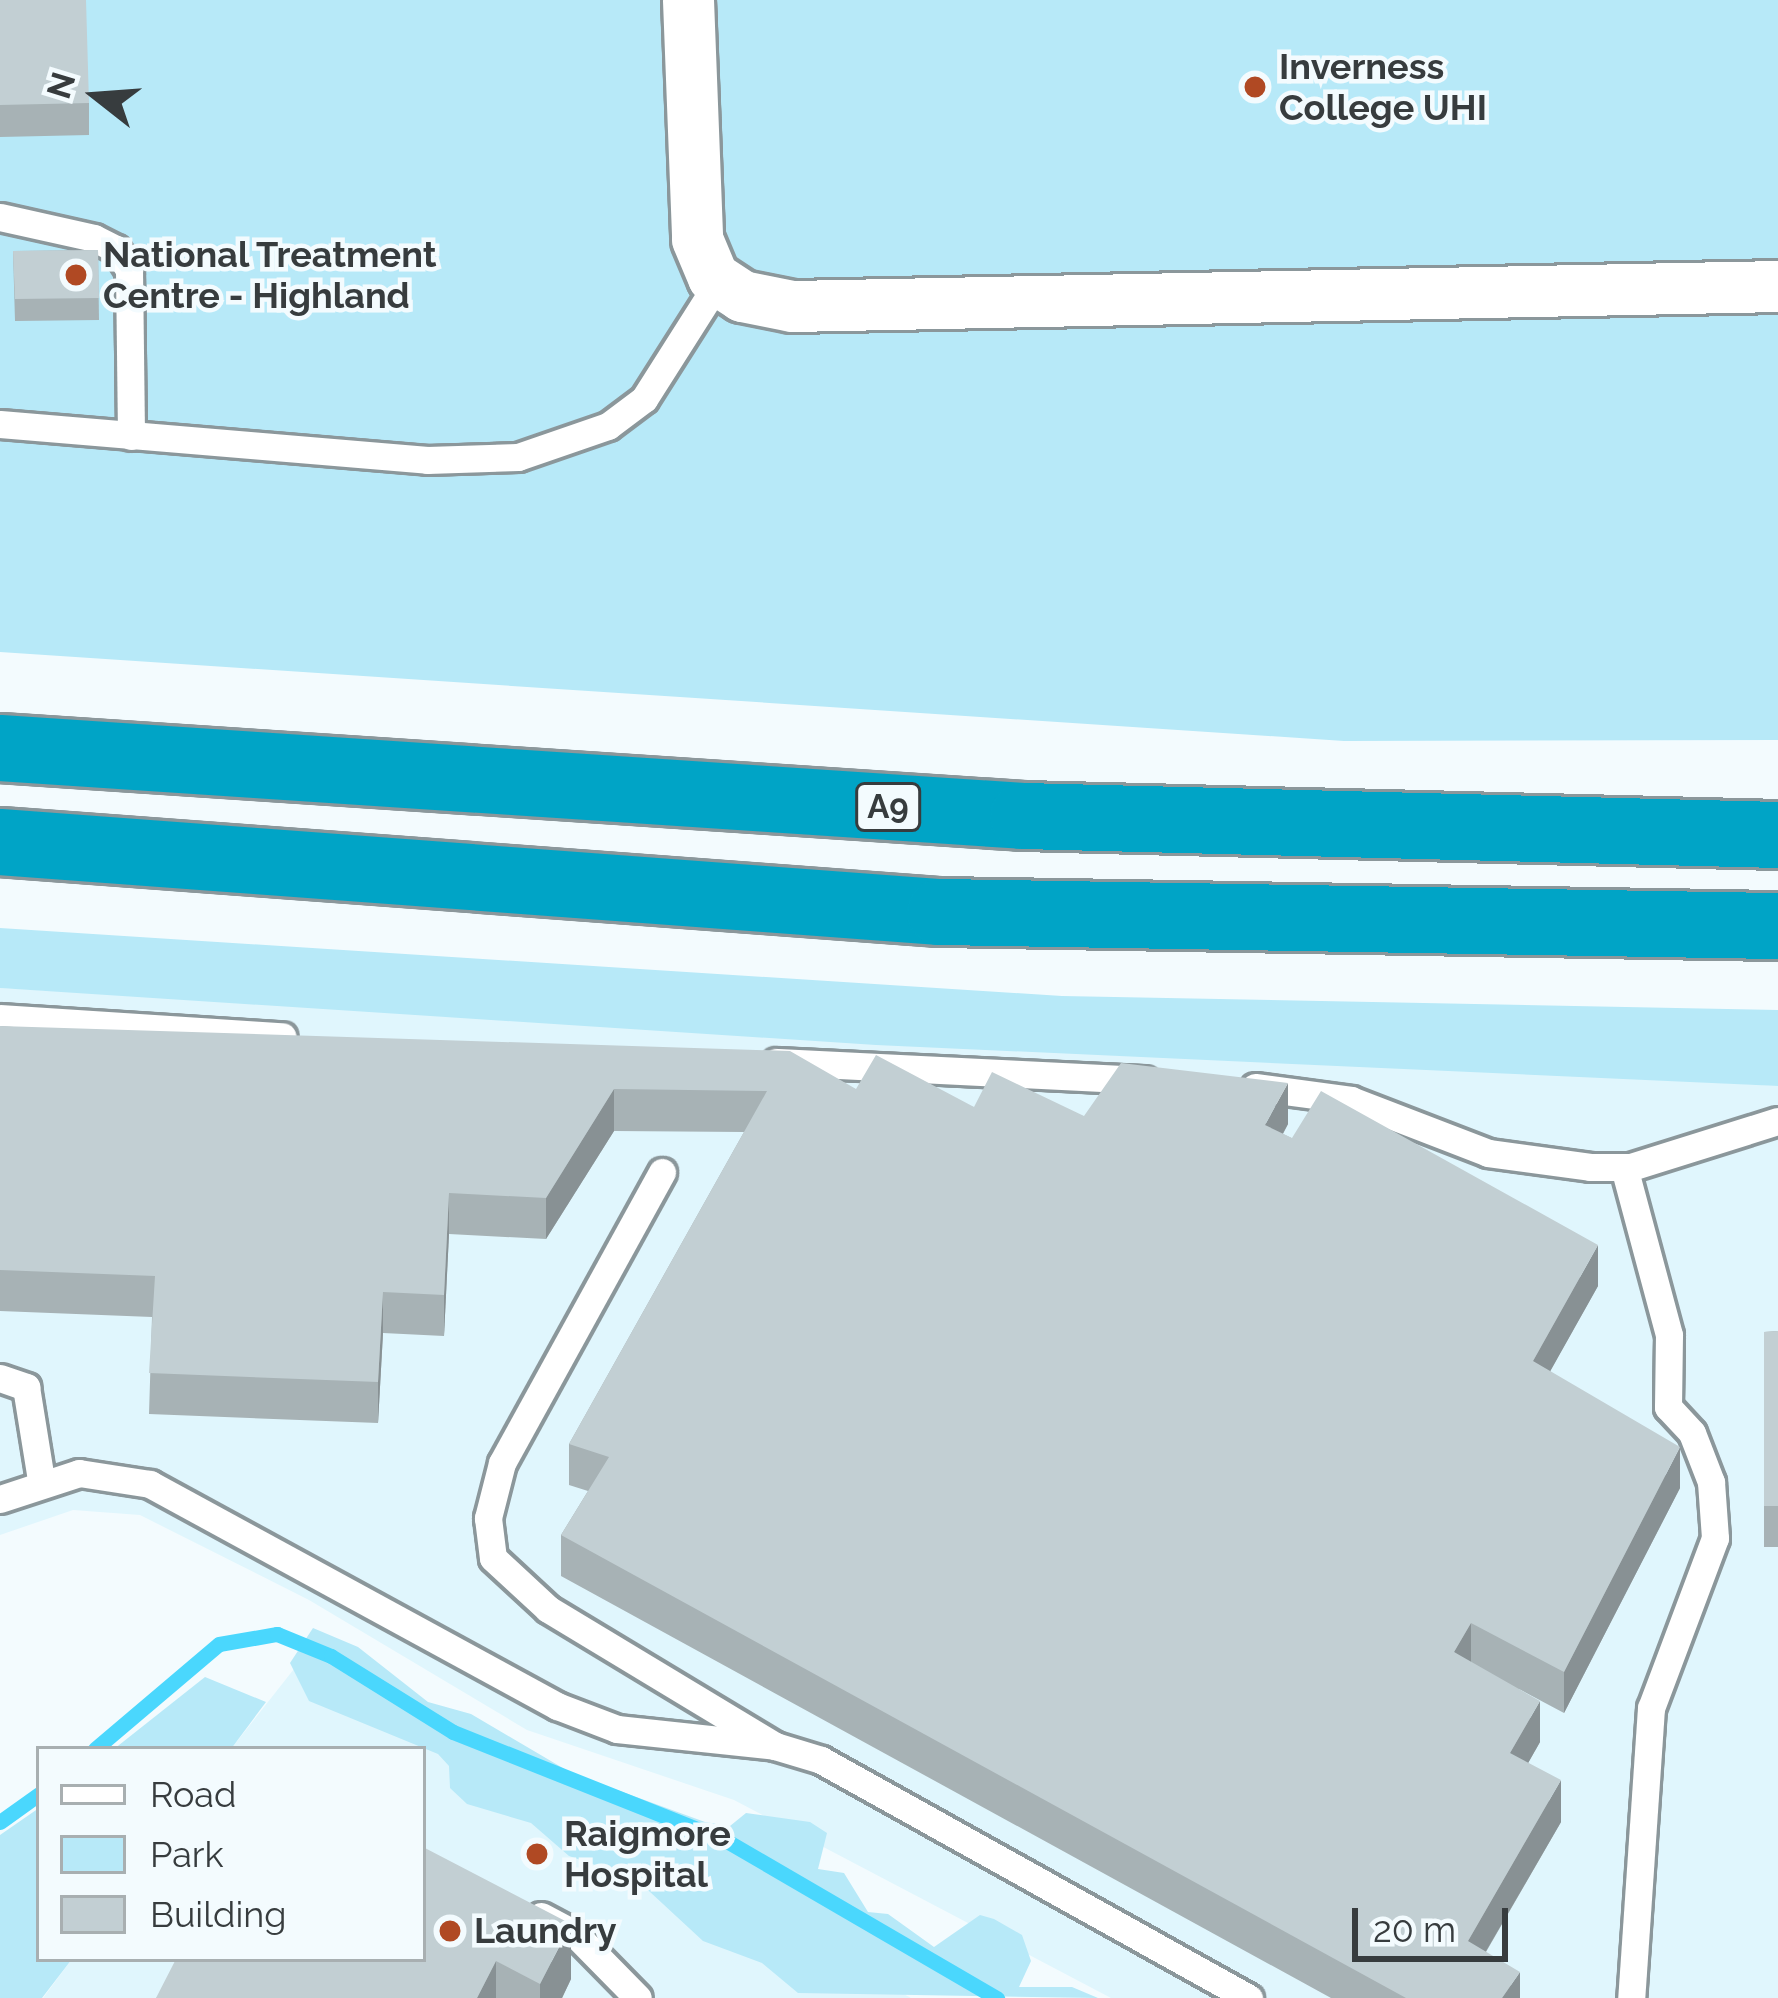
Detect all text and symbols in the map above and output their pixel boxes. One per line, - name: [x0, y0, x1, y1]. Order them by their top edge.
- north arrow: [36, 36, 156, 156]
- place label: Inverness College UHI: [1279, 44, 1487, 129]
- text: N: [39, 68, 83, 103]
- marker: Inverness College UHI: [1242, 74, 1268, 100]
- place label: National Treatment Centre - Highland: [103, 232, 439, 317]
- marker: National Treatment Centre - Highland: [60, 259, 92, 291]
- road number: A9: [855, 780, 921, 834]
- legend: [36, 1746, 426, 1962]
- text: Road: [150, 1773, 236, 1815]
- place label: Raigmore Hospital: [564, 1811, 731, 1896]
- text: Park: [150, 1833, 224, 1875]
- marker: Raigmore Hospital: [521, 1838, 553, 1870]
- scale bar: [1358, 1884, 1514, 1958]
- text: Building: [150, 1893, 286, 1935]
- text: 20 m: [1373, 1908, 1456, 1950]
- place label: Laundry: [474, 1909, 617, 1953]
- marker: Laundry: [437, 1918, 463, 1944]

